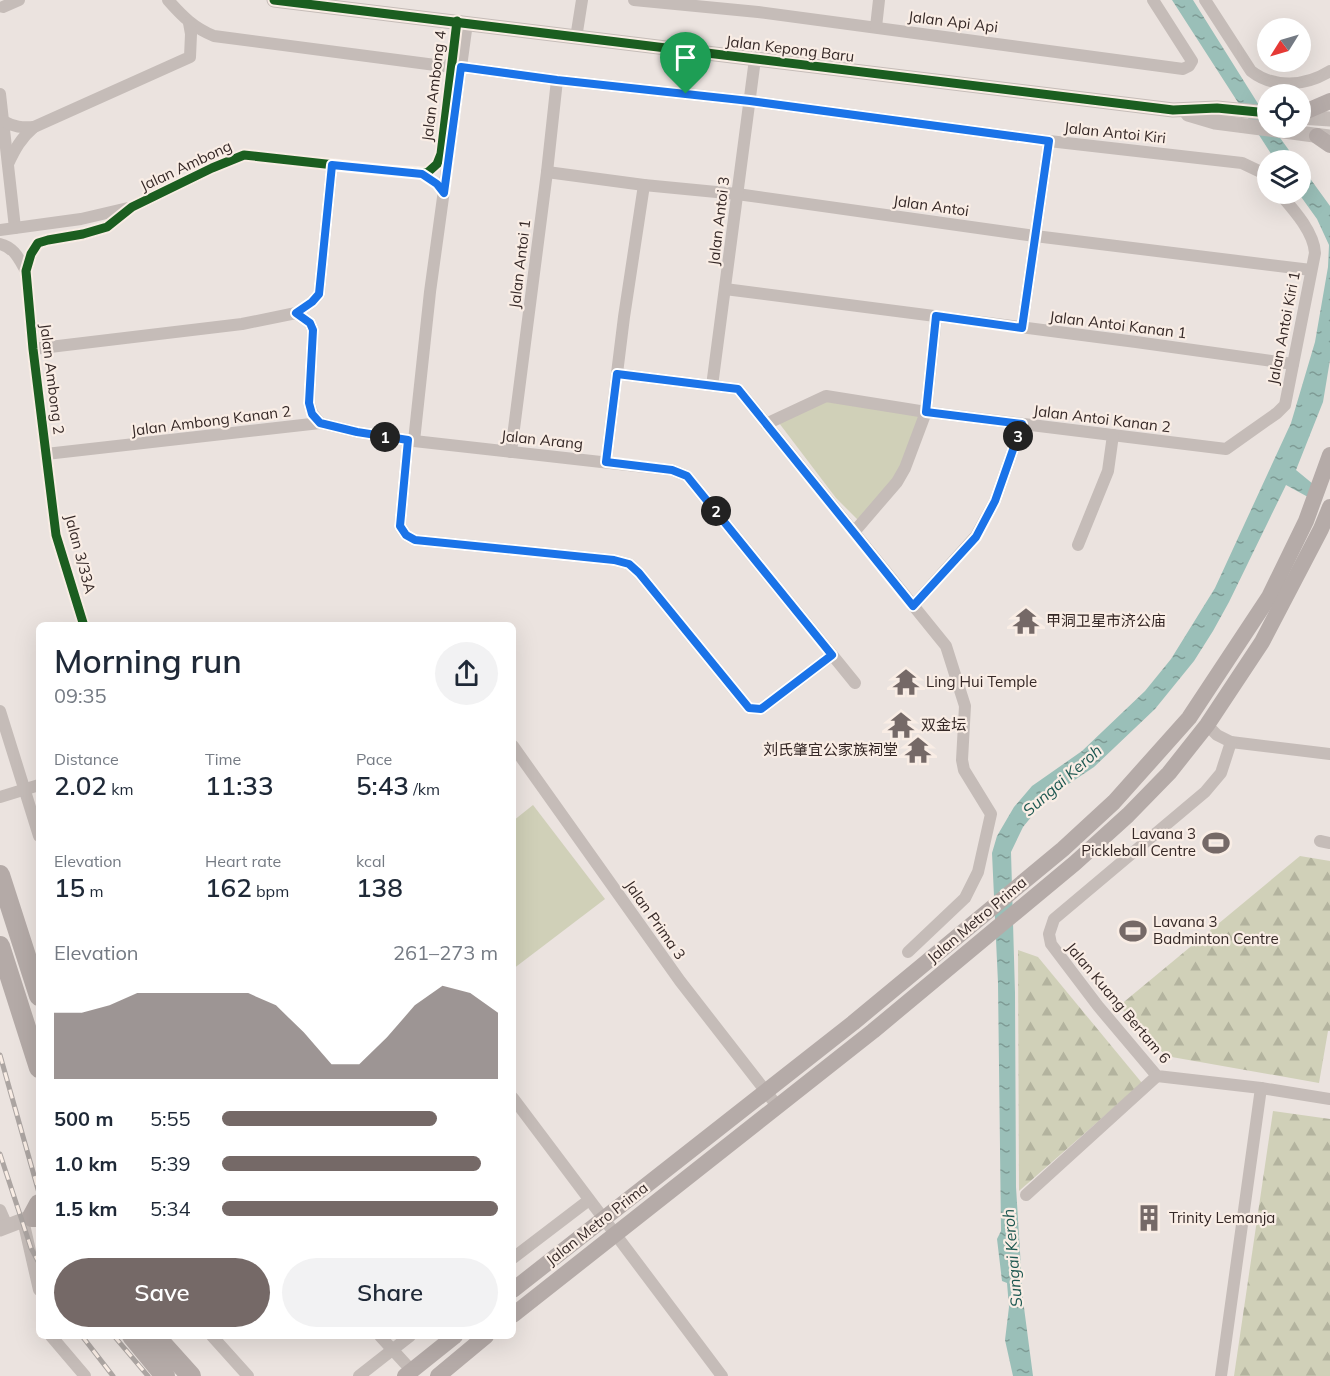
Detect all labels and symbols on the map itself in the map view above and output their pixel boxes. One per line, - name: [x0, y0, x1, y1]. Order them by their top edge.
- street label: Jalan Api Api: [907, 7, 999, 36]
- north arrow: [1257, 18, 1311, 72]
- street label: Jalan Ambong 4: [417, 29, 450, 143]
- street label: Jalan Kepong Baru: [725, 31, 855, 66]
- pin: [660, 32, 711, 94]
- street label: Jalan Antoi Kiri: [1063, 118, 1167, 147]
- street label: Jalan Ambong: [137, 136, 235, 195]
- street label: Jalan Antoi 3: [704, 175, 733, 266]
- street label: Jalan Antoi: [892, 191, 970, 220]
- street label: Jalan Antoi 1: [505, 218, 534, 309]
- street label: Jalan Antoi Kiri 1: [1263, 270, 1304, 386]
- street label: Jalan Antoi Kanan 1: [1048, 307, 1188, 342]
- street label: Jalan Ambong 2: [36, 322, 69, 436]
- street label: Jalan Ambong Kanan 2: [130, 401, 292, 440]
- street label: Jalan Antoi Kanan 2: [1032, 401, 1172, 436]
- pin: 3: [1003, 421, 1033, 451]
- pin: 1: [370, 422, 400, 452]
- street label: Jalan Arang: [500, 426, 584, 453]
- pin: 2: [701, 496, 731, 526]
- street label: Jalan 3/33A: [61, 512, 100, 596]
- temple icon: 甲洞卫星市济公庙: [1011, 606, 1041, 636]
- place label: 甲洞卫星市济公庙: [1046, 611, 1166, 630]
- temple icon: Ling Hui Temple: [891, 667, 921, 697]
- place label: Ling Hui Temple: [926, 672, 1037, 691]
- temple icon: 双金坛: [886, 710, 916, 740]
- place label: 双金坛: [921, 715, 966, 734]
- temple icon: 刘氏肇宜公家族祠堂: [903, 735, 933, 765]
- place label: 刘氏肇宜公家族祠堂: [763, 740, 898, 759]
- water label: Sungai Keroh: [1018, 740, 1106, 820]
- place label: Lavana 3 Pickleball Centre: [1081, 824, 1196, 860]
- sports icon: Lavana 3 Pickleball Centre: [1201, 828, 1231, 858]
- street label: Jalan Metro Prima: [923, 872, 1030, 967]
- street label: Jalan Prima 3: [621, 876, 690, 963]
- place label: Lavana 3 Badminton Centre: [1153, 912, 1279, 948]
- sports icon: Lavana 3 Badminton Centre: [1118, 916, 1148, 946]
- street label: Jalan Kuang Bertam 6: [1062, 938, 1175, 1067]
- street label: Jalan Metro Prima: [542, 1178, 651, 1269]
- building icon: Trinity Lemanja: [1134, 1203, 1164, 1233]
- water label: Sungai Keroh: [998, 1208, 1026, 1308]
- place label: Trinity Lemanja: [1169, 1208, 1275, 1227]

